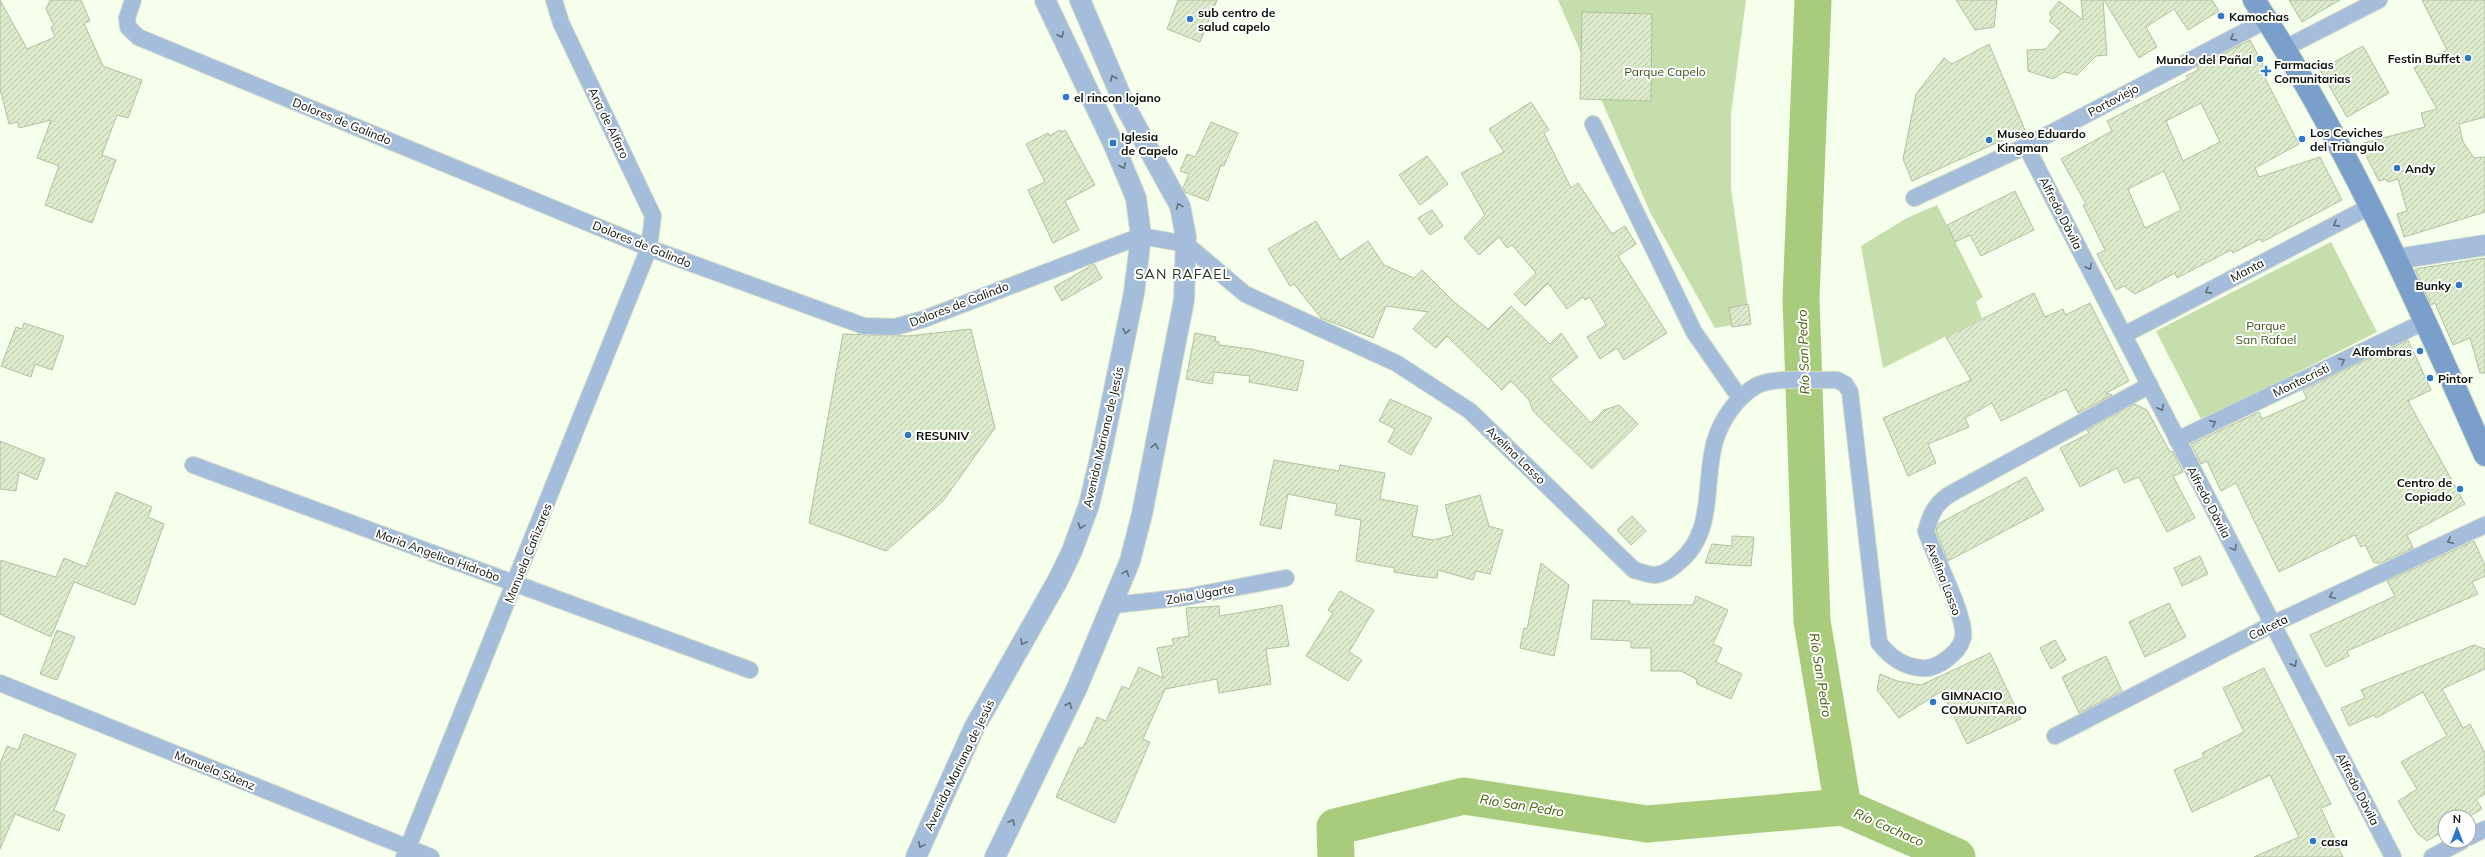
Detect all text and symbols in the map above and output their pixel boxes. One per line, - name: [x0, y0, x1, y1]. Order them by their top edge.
- place label: sub centro de salud capelo: [1198, 5, 1276, 34]
- place label: Kamochas: [2229, 9, 2289, 24]
- marker: Kamochas: [2216, 11, 2226, 21]
- marker: sub centro de salud capelo: [1185, 14, 1195, 24]
- one-way arrow: [1056, 31, 1064, 39]
- one-way arrow: [2230, 33, 2237, 41]
- place label: Festin Buffet: [2388, 51, 2460, 66]
- place label: Mundo del Pañal: [2156, 52, 2252, 67]
- marker: Festin Buffet: [2463, 53, 2473, 63]
- marker: Mundo del Pañal: [2255, 54, 2265, 64]
- place label: Farmacias Comunitarias: [2274, 57, 2351, 86]
- park label: Parque Capelo: [1624, 64, 1706, 79]
- marker: Farmacias Comunitarias: [2261, 66, 2271, 76]
- one-way arrow: [1110, 75, 1118, 82]
- street label: Portoviejo: [2085, 80, 2141, 120]
- street label: Ana de Alfaro: [585, 85, 633, 161]
- place label: el rincon lojano: [1074, 90, 1161, 105]
- marker: el rincon lojano: [1061, 92, 1071, 102]
- street label: Dolores de Galindo: [290, 94, 394, 148]
- place label: Los Ceviches del Triangulo: [2310, 125, 2384, 154]
- place label: Museo Eduardo Kingman: [1997, 126, 2086, 155]
- place label: Iglesia de Capelo: [1121, 129, 1178, 158]
- marker: Los Ceviches del Triangulo: [2297, 134, 2307, 144]
- marker: Museo Eduardo Kingman: [1984, 135, 1994, 145]
- marker: Iglesia de Capelo: [1108, 138, 1118, 148]
- place label: Andy: [2405, 161, 2436, 176]
- one-way arrow: [1118, 162, 1126, 169]
- marker: Andy: [2392, 163, 2402, 173]
- street label: Alfredo Dàvila: [2036, 174, 2086, 252]
- one-way arrow: [1175, 203, 1183, 210]
- street label: Dolores de Galindo: [590, 217, 694, 271]
- one-way arrow: [2333, 219, 2340, 227]
- street label: Manta: [2228, 255, 2266, 285]
- one-way arrow: [2084, 263, 2092, 271]
- district label: SAN RAFAEL: [1135, 265, 1231, 283]
- street label: Dolores de Galindo: [907, 278, 1011, 330]
- place label: Bunky: [2415, 278, 2451, 293]
- marker: Bunky: [2454, 280, 2464, 290]
- one-way arrow: [2205, 286, 2213, 294]
- water label: Río San Pedro: [1794, 309, 1812, 395]
- park label: Parque San Rafael: [2236, 318, 2296, 347]
- one-way arrow: [1123, 328, 1131, 334]
- place label: Alfombras: [2352, 344, 2412, 359]
- marker: Alfombras: [2415, 346, 2425, 356]
- one-way arrow: [2338, 358, 2346, 366]
- street label: Montecristi: [2270, 360, 2332, 400]
- street label: Avenida Mariana de Jesús: [1079, 365, 1127, 509]
- place label: Pintor: [2438, 371, 2473, 386]
- marker: Pintor: [2425, 373, 2435, 383]
- one-way arrow: [2156, 404, 2164, 411]
- one-way arrow: [2208, 420, 2216, 428]
- street label: Avelina Lasso: [1483, 423, 1549, 487]
- place label: RESUNIV: [916, 428, 970, 443]
- marker: RESUNIV: [903, 430, 913, 440]
- one-way arrow: [1151, 443, 1159, 449]
- street label: Alfredo Dàvila: [2184, 464, 2234, 540]
- place label: Centro de Copiado: [2397, 475, 2452, 504]
- marker: Centro de Copiado: [2455, 484, 2465, 494]
- street label: Manuela Cañizares: [501, 501, 555, 605]
- one-way arrow: [1078, 522, 1086, 529]
- street label: Maria Angelica Hidrobo: [374, 526, 502, 585]
- one-way arrow: [2446, 536, 2454, 544]
- street label: Avelina Lasso: [1923, 540, 1965, 618]
- one-way arrow: [2229, 544, 2236, 552]
- one-way arrow: [1121, 569, 1129, 576]
- street label: ZoIia Ugarte: [1165, 581, 1235, 607]
- one-way arrow: [2328, 591, 2336, 599]
- street label: Calceta: [2246, 611, 2290, 643]
- water label: Río San Pedro: [1806, 632, 1836, 718]
- one-way arrow: [1020, 638, 1027, 645]
- one-way arrow: [2289, 660, 2296, 667]
- place label: GIMNACIO COMUNITARIO: [1941, 688, 2027, 717]
- street label: Avenida Mariana de Jesús: [921, 697, 997, 833]
- marker: GIMNACIO COMUNITARIO: [1928, 697, 1938, 707]
- one-way arrow: [1064, 702, 1072, 709]
- street label: Manuela Sàenz: [172, 747, 258, 793]
- street label: Alfredo Dàvila: [2333, 750, 2383, 828]
- water label: Río San Pedro: [1479, 790, 1565, 820]
- water label: Río Cachaco: [1852, 804, 1926, 850]
- north arrow: [2437, 809, 2477, 849]
- text: N: [2453, 812, 2461, 826]
- one-way arrow: [1007, 819, 1015, 826]
- place label: casa: [2321, 834, 2348, 849]
- marker: casa: [2308, 836, 2318, 846]
- one-way arrow: [918, 841, 926, 849]

